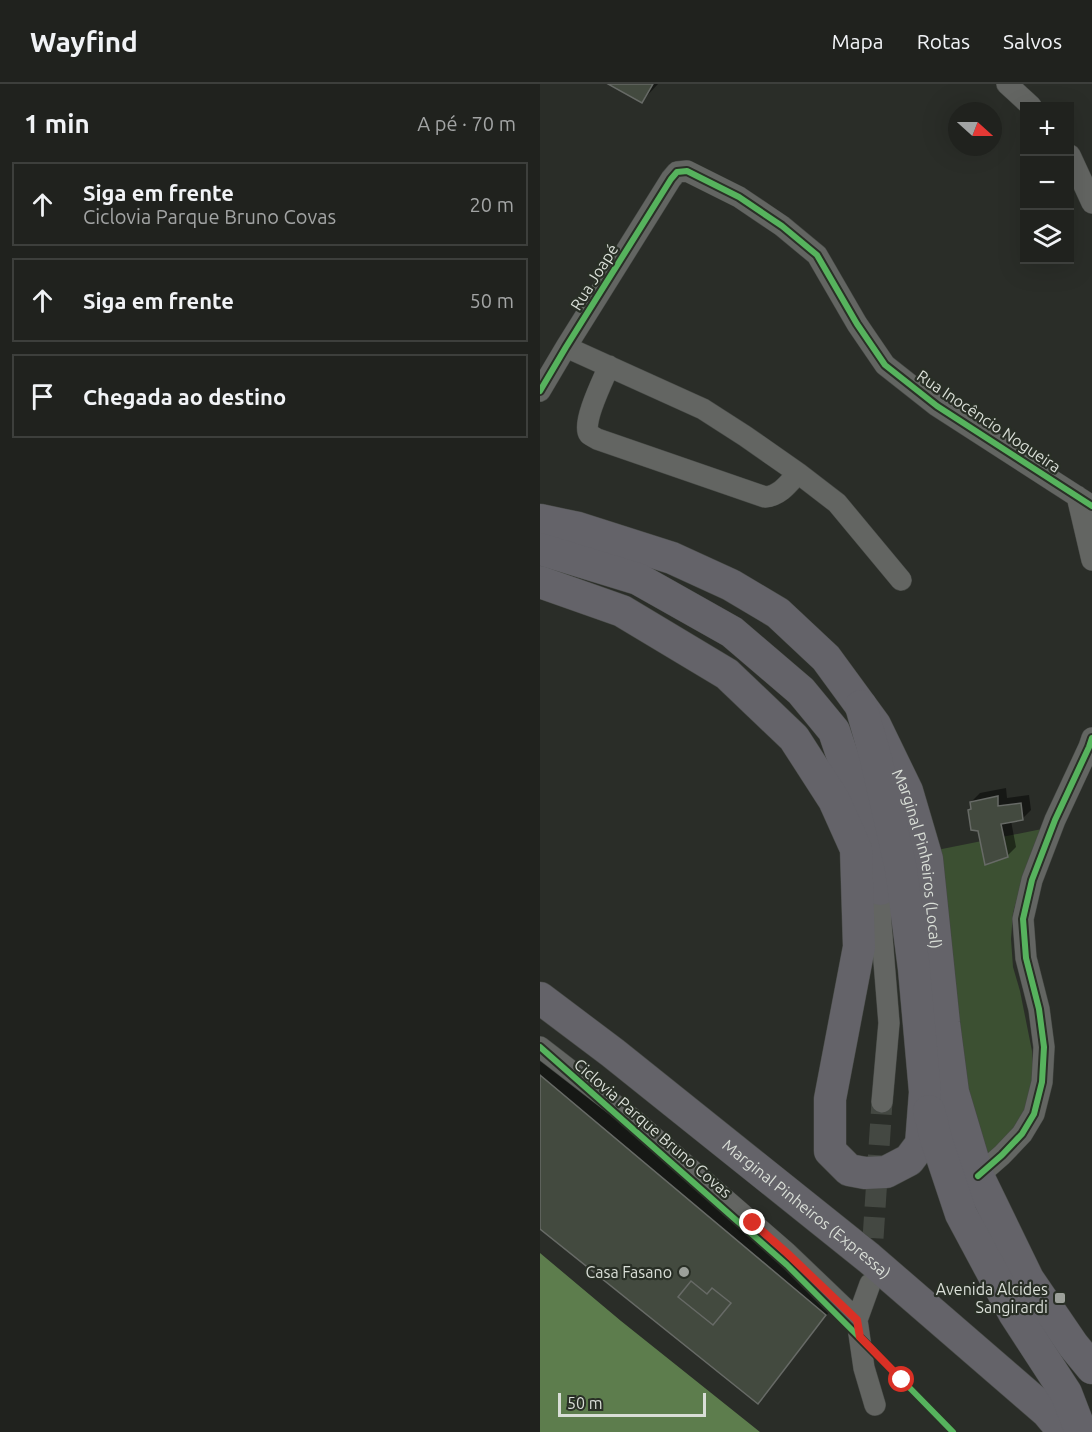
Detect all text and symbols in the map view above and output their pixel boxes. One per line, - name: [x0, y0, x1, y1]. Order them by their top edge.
- text: Wayfind: [30, 26, 138, 57]
- text: Mapa: [832, 29, 884, 53]
- text: Rotas: [917, 29, 970, 53]
- text: Salvos: [1003, 29, 1062, 53]
- north arrow: [948, 102, 1002, 156]
- map controls: [1020, 102, 1074, 264]
- button: +: [1020, 102, 1074, 156]
- text: 1 min: [24, 109, 90, 138]
- text: A pé · 70 m: [417, 112, 516, 135]
- button: −: [1020, 156, 1074, 210]
- text: Siga em frente: [83, 180, 234, 205]
- icon: ahead: [26, 188, 59, 221]
- text: 20 m: [470, 193, 514, 216]
- text: Ciclovia Parque Bruno Covas: [83, 205, 336, 228]
- button: layers: [1020, 210, 1074, 264]
- street label: Rua Joapé: [567, 241, 621, 313]
- icon: ahead: [26, 284, 59, 317]
- text: Siga em frente: [83, 288, 234, 313]
- text: 50 m: [470, 289, 514, 312]
- street label: Rua Inocêncio Nogueira: [914, 366, 1064, 476]
- icon: arrive: [26, 380, 59, 413]
- text: Chegada ao destino: [83, 384, 286, 409]
- street label: Marginal Pinheiros (Local): [889, 766, 945, 950]
- street label: Ciclovia Parque Bruno Covas: [571, 1055, 735, 1201]
- street label: Marginal Pinheiros (Expressa): [719, 1136, 895, 1283]
- route end: [739, 1209, 765, 1235]
- place label: Casa Fasano: [585, 1263, 672, 1281]
- marker: Casa Fasano: [677, 1265, 691, 1279]
- place label: Avenida Alcides Sangirardi: [936, 1280, 1048, 1316]
- marker: Avenida Alcides Sangirardi: [1053, 1291, 1067, 1305]
- route start: [888, 1366, 914, 1392]
- scale bar: [558, 1390, 706, 1418]
- text: 50 m: [567, 1394, 603, 1412]

